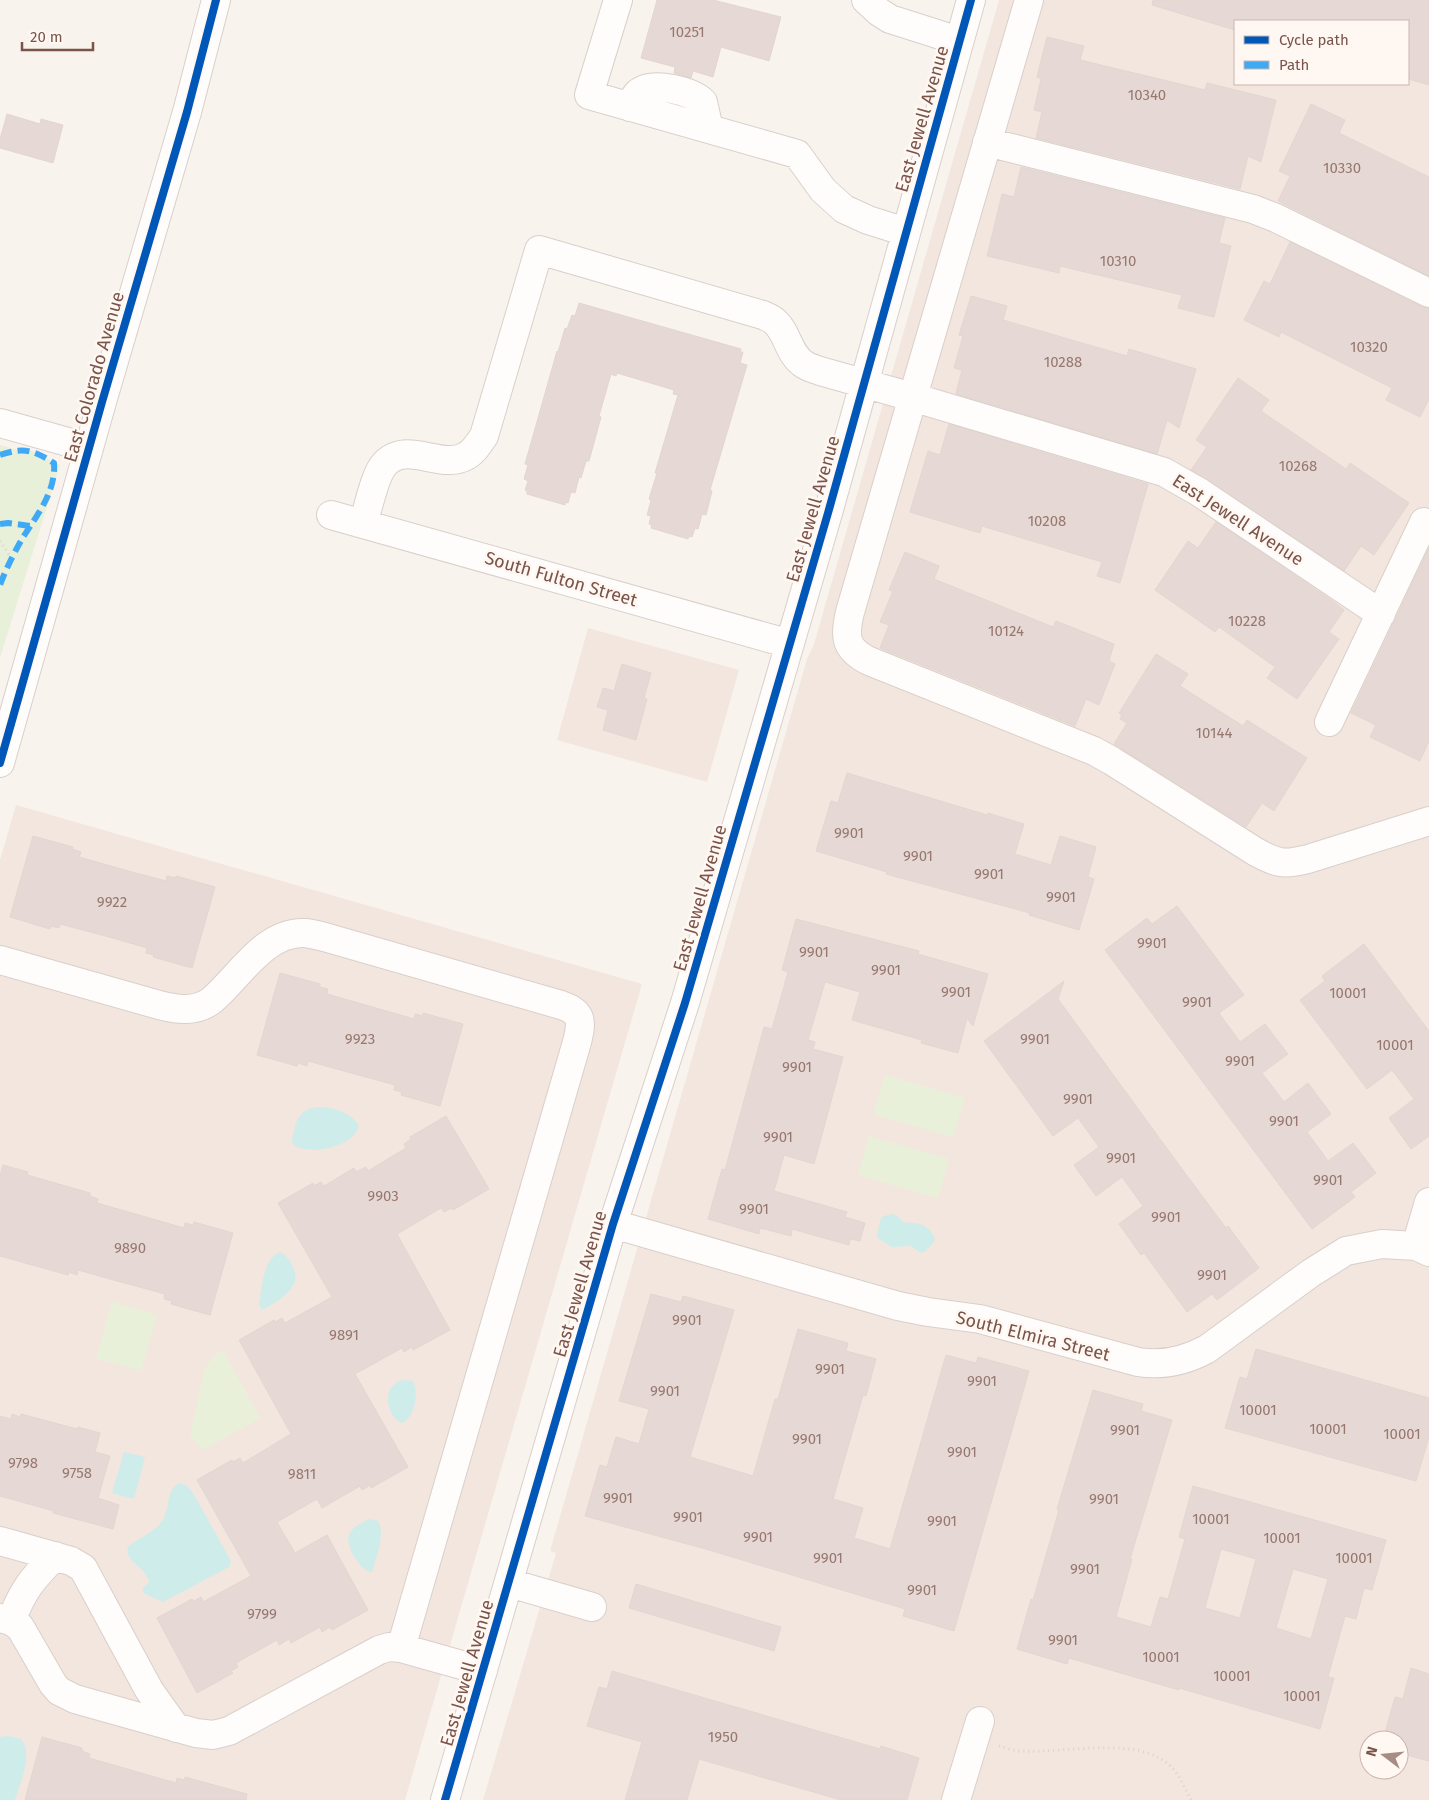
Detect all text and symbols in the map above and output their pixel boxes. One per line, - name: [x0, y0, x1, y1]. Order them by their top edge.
- scale bar: [22, 20, 94, 52]
- legend: [1234, 20, 1409, 85]
- house number: 10251: [669, 23, 705, 41]
- text: 20 m: [30, 28, 63, 46]
- text: Cycle path: [1279, 31, 1349, 49]
- street label: East Jewell Avenue: [891, 43, 953, 195]
- text: Path: [1279, 56, 1309, 74]
- house number: 10340: [1128, 86, 1166, 104]
- house number: 10330: [1323, 159, 1361, 177]
- house number: 10310: [1100, 252, 1136, 270]
- street label: East Colorado Avenue: [59, 289, 129, 465]
- house number: 10320: [1350, 338, 1388, 356]
- house number: 10288: [1044, 353, 1082, 371]
- street label: East Jewell Avenue: [782, 433, 844, 585]
- house number: 10268: [1279, 457, 1317, 475]
- street label: East Jewell Avenue: [1168, 469, 1308, 571]
- house number: 10208: [1028, 512, 1066, 530]
- street label: South Fulton Street: [482, 547, 640, 611]
- house number: 10228: [1228, 612, 1266, 630]
- house number: 10124: [988, 622, 1024, 640]
- house number: 10144: [1196, 724, 1232, 742]
- street label: East Jewell Avenue: [669, 822, 731, 974]
- house number: 9901: [834, 824, 864, 842]
- house number: 9901: [903, 847, 933, 865]
- house number: 9901: [974, 865, 1004, 883]
- house number: 9901: [1046, 888, 1076, 906]
- house number: 9922: [97, 893, 127, 911]
- house number: 9901: [1137, 934, 1167, 952]
- house number: 9901: [799, 943, 829, 961]
- house number: 9901: [871, 961, 901, 979]
- house number: 9901: [941, 983, 971, 1001]
- house number: 10001: [1329, 984, 1367, 1002]
- house number: 9901: [1182, 993, 1212, 1011]
- house number: 9923: [345, 1030, 375, 1048]
- house number: 9901: [1020, 1030, 1050, 1048]
- house number: 10001: [1376, 1036, 1414, 1054]
- house number: 9901: [1225, 1052, 1255, 1070]
- house number: 9901: [782, 1058, 812, 1076]
- house number: 9901: [1063, 1090, 1093, 1108]
- house number: 9901: [1269, 1112, 1299, 1130]
- house number: 9901: [763, 1128, 793, 1146]
- house number: 9901: [1106, 1149, 1136, 1167]
- house number: 9901: [1313, 1171, 1343, 1189]
- house number: 9903: [367, 1187, 399, 1205]
- house number: 9901: [739, 1200, 769, 1218]
- street label: East Jewell Avenue: [549, 1208, 611, 1360]
- house number: 9901: [1151, 1208, 1181, 1226]
- house number: 9890: [114, 1239, 146, 1257]
- house number: 9901: [1197, 1266, 1227, 1284]
- street label: South Elmira Street: [954, 1306, 1113, 1366]
- house number: 9901: [672, 1311, 702, 1329]
- house number: 9891: [329, 1326, 359, 1344]
- house number: 9901: [815, 1360, 845, 1378]
- house number: 9901: [967, 1372, 997, 1390]
- house number: 9901: [650, 1382, 680, 1400]
- house number: 10001: [1239, 1401, 1277, 1419]
- house number: 10001: [1309, 1420, 1347, 1438]
- house number: 9901: [1110, 1421, 1140, 1439]
- house number: 10001: [1383, 1425, 1421, 1443]
- house number: 9901: [792, 1430, 822, 1448]
- house number: 9901: [947, 1443, 977, 1461]
- house number: 9798: [8, 1454, 38, 1472]
- house number: 9758: [62, 1464, 92, 1482]
- house number: 9811: [288, 1465, 316, 1483]
- house number: 9901: [603, 1489, 633, 1507]
- house number: 9901: [1089, 1490, 1119, 1508]
- house number: 9901: [673, 1508, 703, 1526]
- house number: 10001: [1192, 1510, 1230, 1528]
- house number: 9901: [927, 1512, 957, 1530]
- house number: 9901: [743, 1528, 773, 1546]
- house number: 10001: [1263, 1529, 1301, 1547]
- house number: 9901: [813, 1549, 843, 1567]
- house number: 10001: [1335, 1549, 1373, 1567]
- house number: 9901: [1070, 1560, 1100, 1578]
- house number: 9901: [907, 1581, 937, 1599]
- street label: East Jewell Avenue: [436, 1597, 498, 1749]
- house number: 9799: [247, 1605, 277, 1623]
- house number: 9901: [1048, 1631, 1078, 1649]
- house number: 10001: [1142, 1648, 1180, 1666]
- house number: 10001: [1213, 1667, 1251, 1685]
- house number: 10001: [1283, 1687, 1321, 1705]
- house number: 1950: [708, 1728, 738, 1746]
- north arrow: [1359, 1730, 1409, 1780]
- text: N: [1363, 1745, 1381, 1758]

